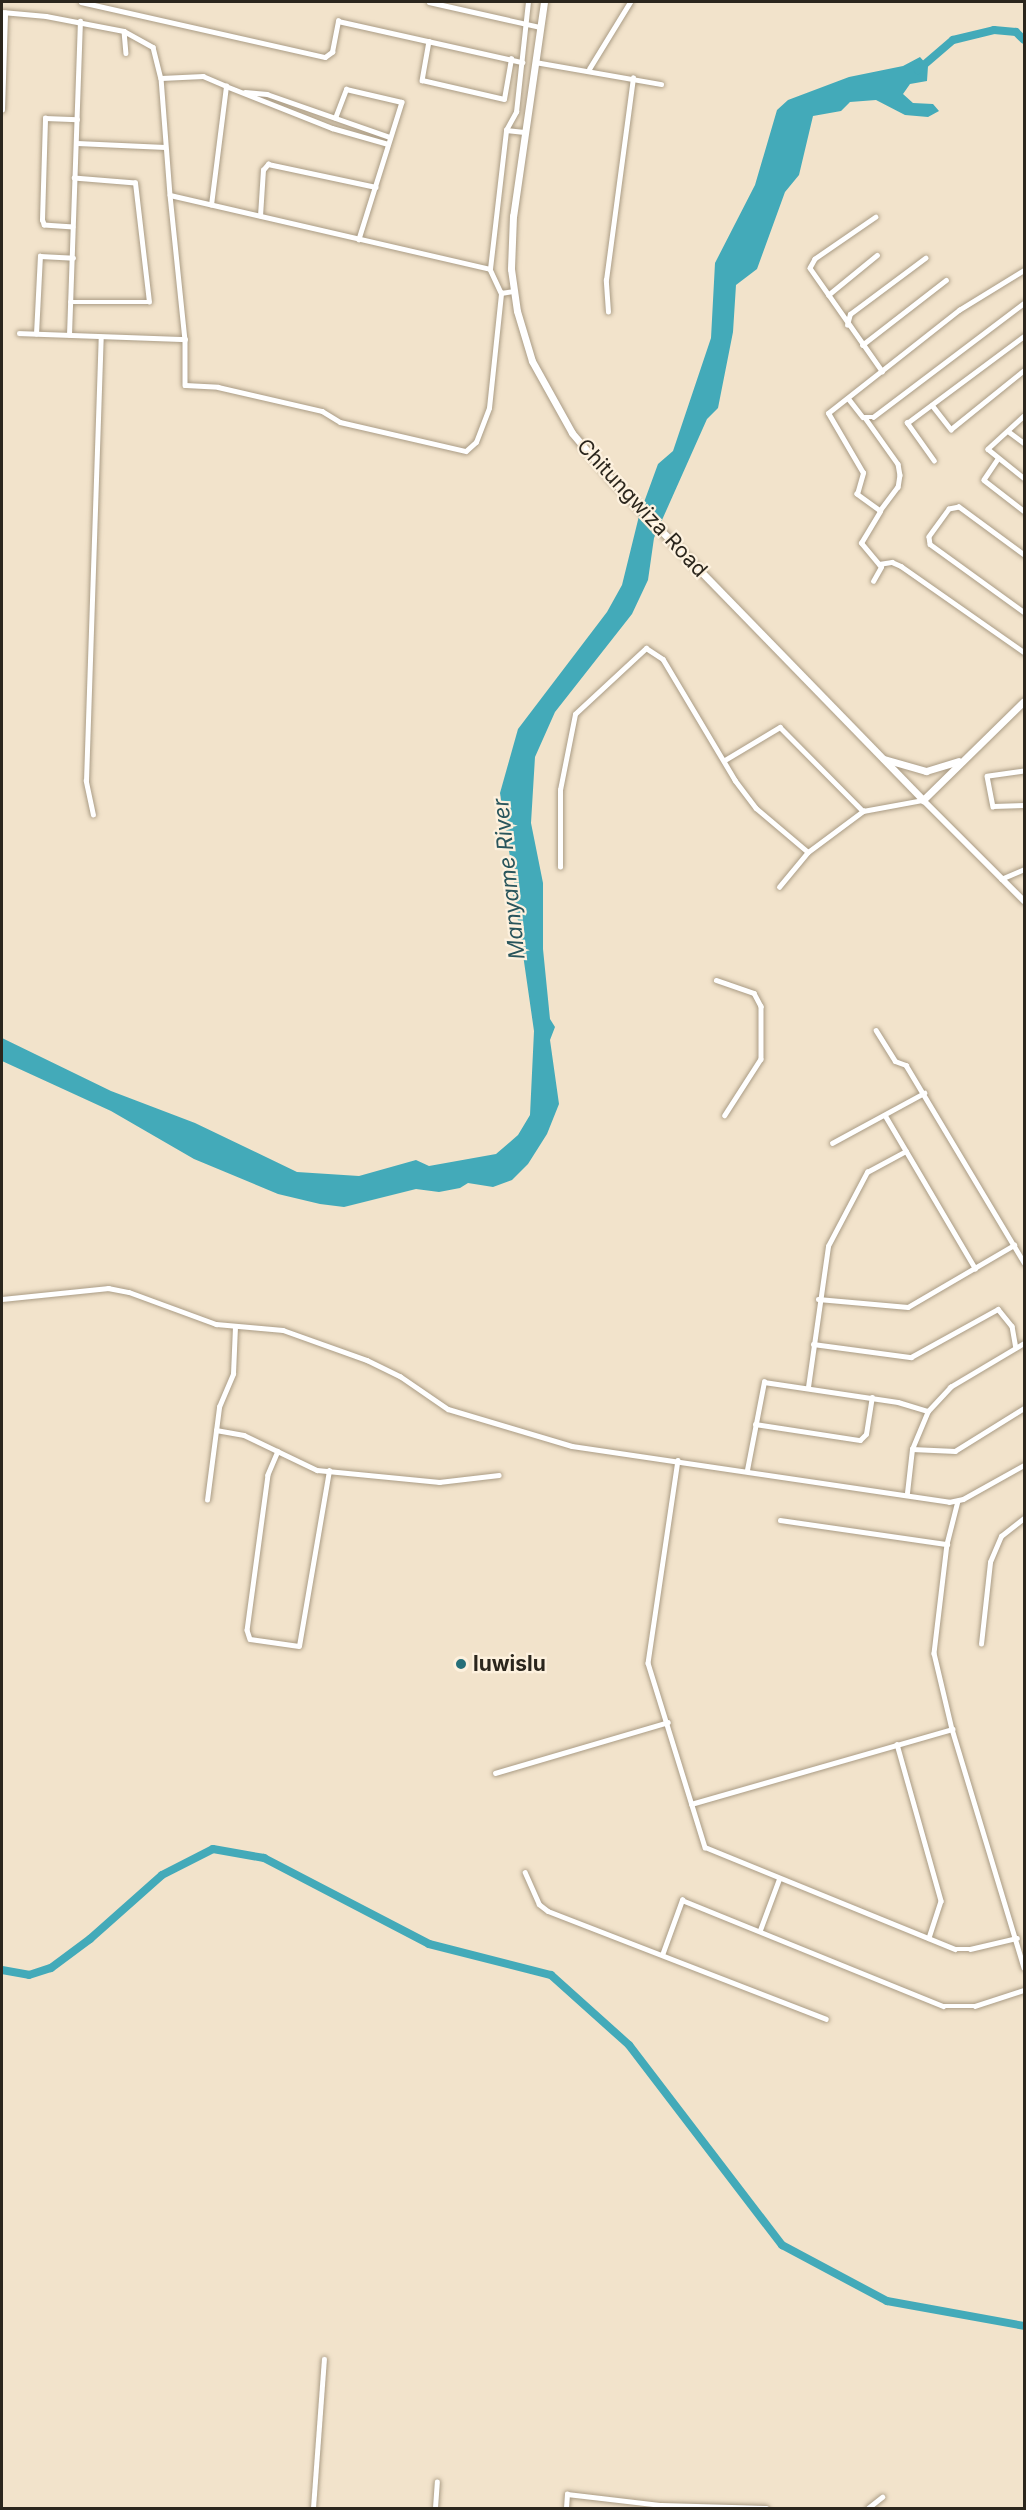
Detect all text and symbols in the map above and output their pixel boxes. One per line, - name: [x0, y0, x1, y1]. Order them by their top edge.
- street label: Chitungwiza Road: [572, 434, 712, 582]
- water label: Manyame River: [487, 797, 531, 961]
- place label: luwislu: [473, 1651, 546, 1677]
- marker: luwislu: [454, 1657, 468, 1671]

